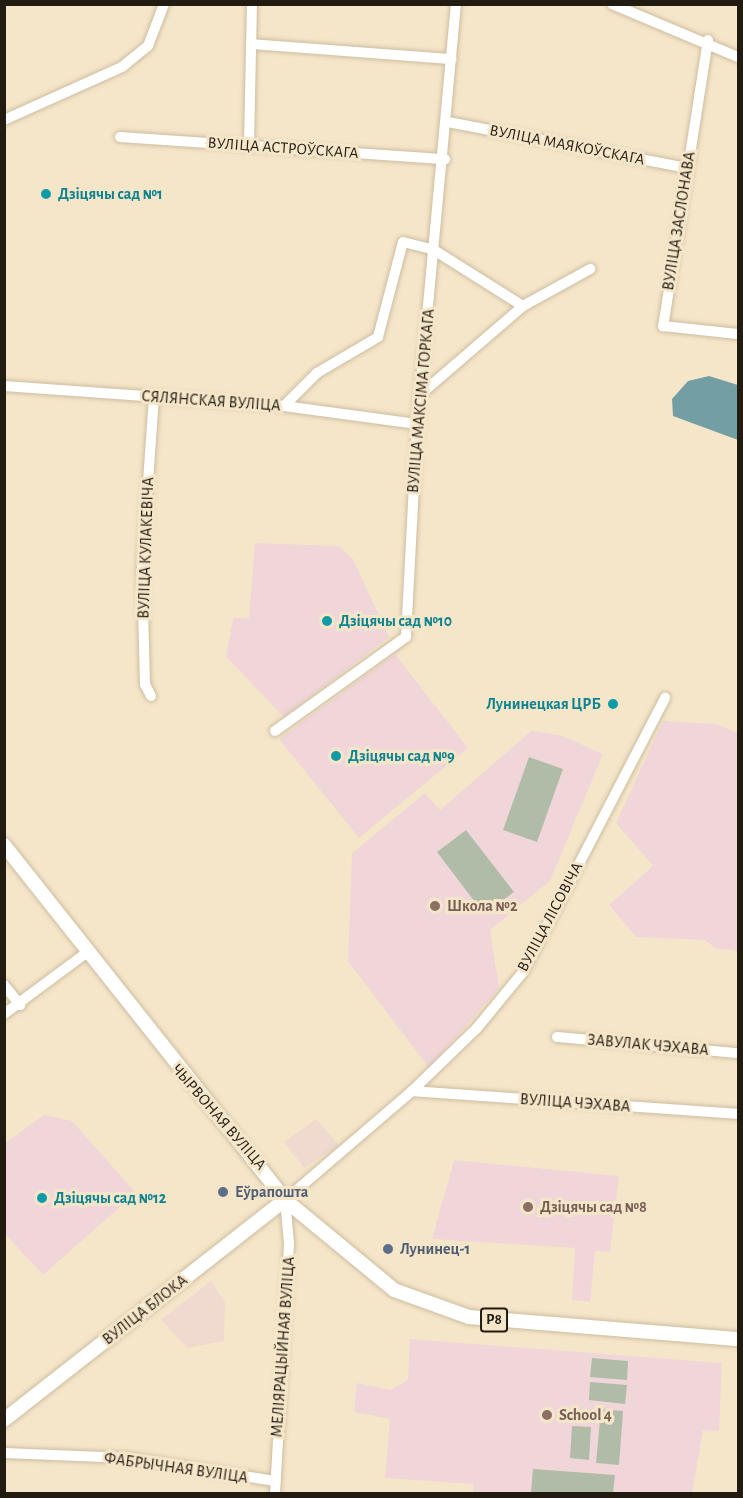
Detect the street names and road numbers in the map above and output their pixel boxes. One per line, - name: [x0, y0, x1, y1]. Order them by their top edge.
- street label: ВУЛІЦА МАЯКОЎСКАГА: [488, 121, 646, 169]
- street label: ВУЛІЦА АСТРОЎСКАГА: [207, 133, 359, 163]
- street label: ВУЛІЦА ЗАСЛОНАВА: [659, 150, 699, 292]
- street label: ВУЛІЦА МАКСІМА ГОРКАГА: [403, 308, 439, 494]
- street label: СЯЛЯНСКАЯ ВУЛІЦА: [141, 387, 281, 415]
- street label: ВУЛІЦА КУЛАКЕВІЧА: [134, 477, 158, 619]
- street label: ВУЛІЦА ЛІСОВІЧА: [513, 859, 587, 975]
- street label: ЗАВУЛАК ЧЭХАВА: [587, 1030, 709, 1060]
- street label: ЧЫРВОНАЯ ВУЛІЦА: [168, 1060, 270, 1174]
- street label: ВУЛІЦА ЧЭХАВА: [519, 1090, 631, 1116]
- street label: МЕЛІЯРАЦЫЙНАЯ ВУЛІЦА: [267, 1256, 299, 1438]
- street label: ВУЛІЦА БЛОКА: [99, 1271, 191, 1349]
- road number: Р8: [479, 1308, 509, 1332]
- street label: ФАБРЫЧНАЯ ВУЛІЦА: [103, 1448, 249, 1488]

